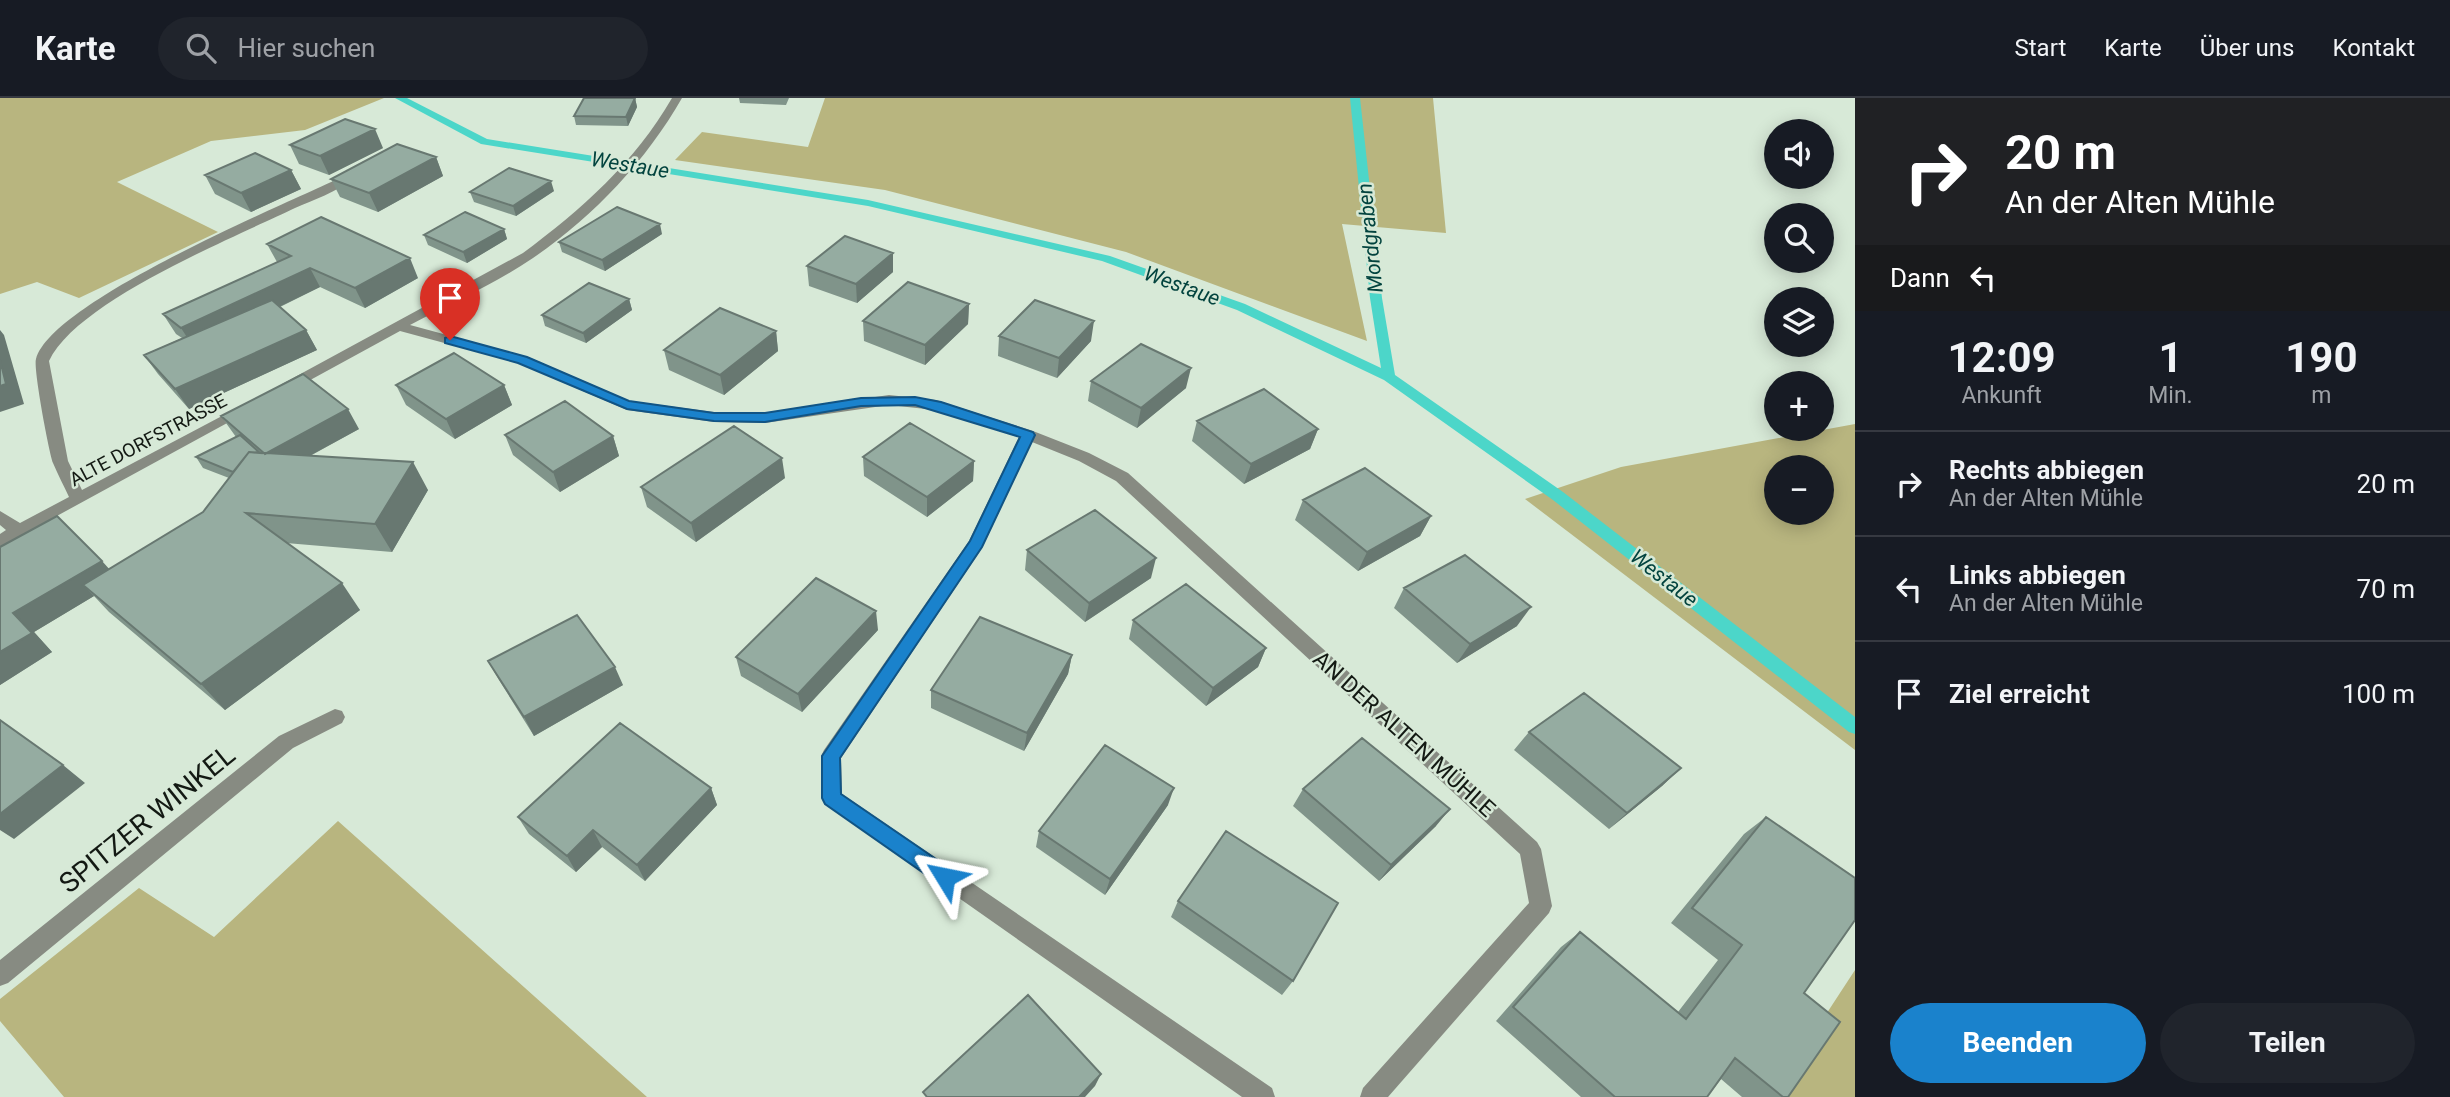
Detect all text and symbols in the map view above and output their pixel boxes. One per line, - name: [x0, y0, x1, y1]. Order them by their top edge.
- search box: [158, 17, 648, 80]
- text: Karte: [35, 29, 116, 68]
- icon: search: [182, 29, 220, 67]
- text: Hier suchen: [238, 33, 375, 63]
- text: Start: [2015, 34, 2066, 62]
- text: Karte: [2104, 34, 2162, 62]
- text: Über uns: [2200, 34, 2294, 62]
- text: Kontakt: [2332, 34, 2415, 62]
- map controls: [1764, 119, 1834, 525]
- button: sound: [1764, 119, 1834, 189]
- text: 20 m: [2005, 124, 2116, 181]
- icon: right: [1890, 126, 1981, 217]
- water label: Westaue: [589, 147, 671, 183]
- water label: Mordgraben: [1352, 182, 1388, 294]
- text: An der Alten Mühle: [2005, 183, 2275, 221]
- button: search: [1764, 203, 1834, 273]
- icon: left: [1964, 259, 2002, 297]
- water label: Westaue: [1141, 261, 1223, 311]
- text: Dann: [1890, 263, 1950, 293]
- pin: [420, 268, 480, 340]
- icon: arrive: [431, 279, 469, 317]
- button: layers: [1764, 287, 1834, 357]
- text: 12:09: [1948, 333, 2056, 382]
- text: 1: [2158, 333, 2183, 382]
- text: 190: [2285, 333, 2357, 382]
- button: +: [1764, 371, 1834, 441]
- text: Ankunft: [1961, 382, 2042, 409]
- text: Min.: [2148, 382, 2193, 409]
- text: m: [2311, 382, 2331, 409]
- street label: ALTE DORFSTRASSE: [65, 389, 231, 491]
- button: −: [1764, 455, 1834, 525]
- text: Rechts abbiegen: [1949, 455, 2144, 485]
- icon: right: [1890, 465, 1928, 503]
- text: 20 m: [2357, 469, 2415, 499]
- text: An der Alten Mühle: [1949, 485, 2143, 512]
- water label: Westaue: [1626, 544, 1703, 612]
- text: Links abbiegen: [1949, 560, 2126, 590]
- icon: left: [1890, 570, 1928, 608]
- text: 70 m: [2357, 574, 2415, 604]
- text: An der Alten Mühle: [1949, 590, 2143, 617]
- street label: AN DER ALTEN MÜHLE: [1308, 645, 1501, 823]
- icon: arrive: [1890, 675, 1928, 713]
- text: Ziel erreicht: [1949, 679, 2090, 709]
- text: 100 m: [2342, 679, 2415, 709]
- street label: SPITZER WINKEL: [53, 738, 241, 900]
- position arrow: [908, 840, 982, 914]
- button: Beenden: [1890, 1003, 2146, 1083]
- button: Teilen: [2160, 1003, 2415, 1083]

